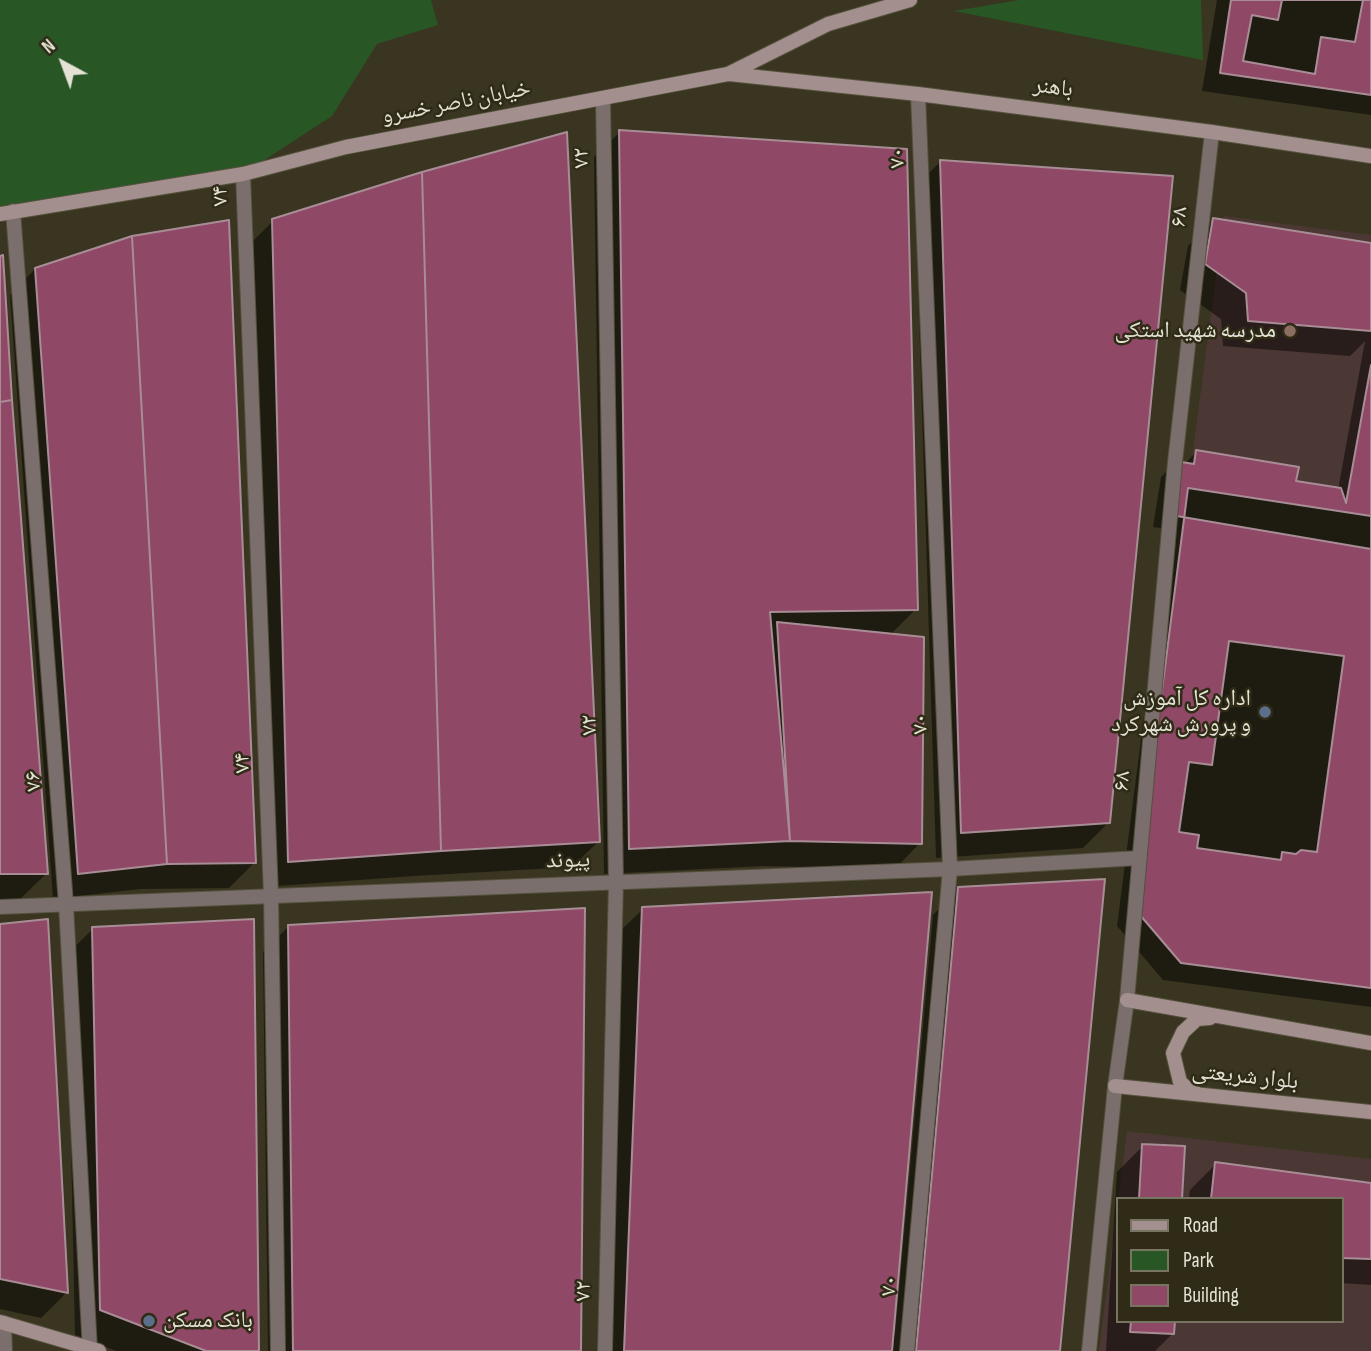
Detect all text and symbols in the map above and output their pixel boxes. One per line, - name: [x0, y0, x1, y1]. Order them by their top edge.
- north arrow: [28, 28, 98, 98]
- text: N: [38, 35, 60, 59]
- street label: باهنر: [1032, 72, 1074, 104]
- street label: خیابان ناصر خسرو: [379, 75, 533, 131]
- street label: ۷۲: [568, 147, 596, 169]
- street label: ۷۰: [884, 147, 912, 169]
- street label: ۷۴: [207, 185, 235, 207]
- street label: ۶۸: [1165, 205, 1195, 229]
- place label: مدرسه شهید استکی: [1115, 317, 1276, 345]
- marker: مدرسه شهید استکی: [1282, 323, 1298, 339]
- place label: اداره کل آموزش و پرورش شهرکرد: [1111, 685, 1251, 739]
- marker: اداره کل آموزش و پرورش شهرکرد: [1257, 704, 1273, 720]
- street label: ۷۰: [907, 713, 935, 735]
- street label: ۷۲: [576, 714, 604, 736]
- street label: ۷۴: [229, 752, 257, 774]
- street label: ۷۶: [20, 770, 48, 792]
- street label: ۶۸: [1108, 770, 1138, 792]
- street label: پیوند: [545, 846, 591, 876]
- street label: بلوار شریعتی: [1191, 1058, 1299, 1096]
- legend: [1116, 1197, 1343, 1323]
- text: Road: [1183, 1213, 1218, 1238]
- text: Park: [1183, 1248, 1214, 1273]
- street label: ۷۰: [875, 1275, 905, 1297]
- street label: ۷۲: [570, 1280, 598, 1302]
- text: Building: [1183, 1283, 1239, 1308]
- place label: بانک مسکن: [163, 1307, 253, 1335]
- marker: بانک مسکن: [141, 1313, 157, 1329]

